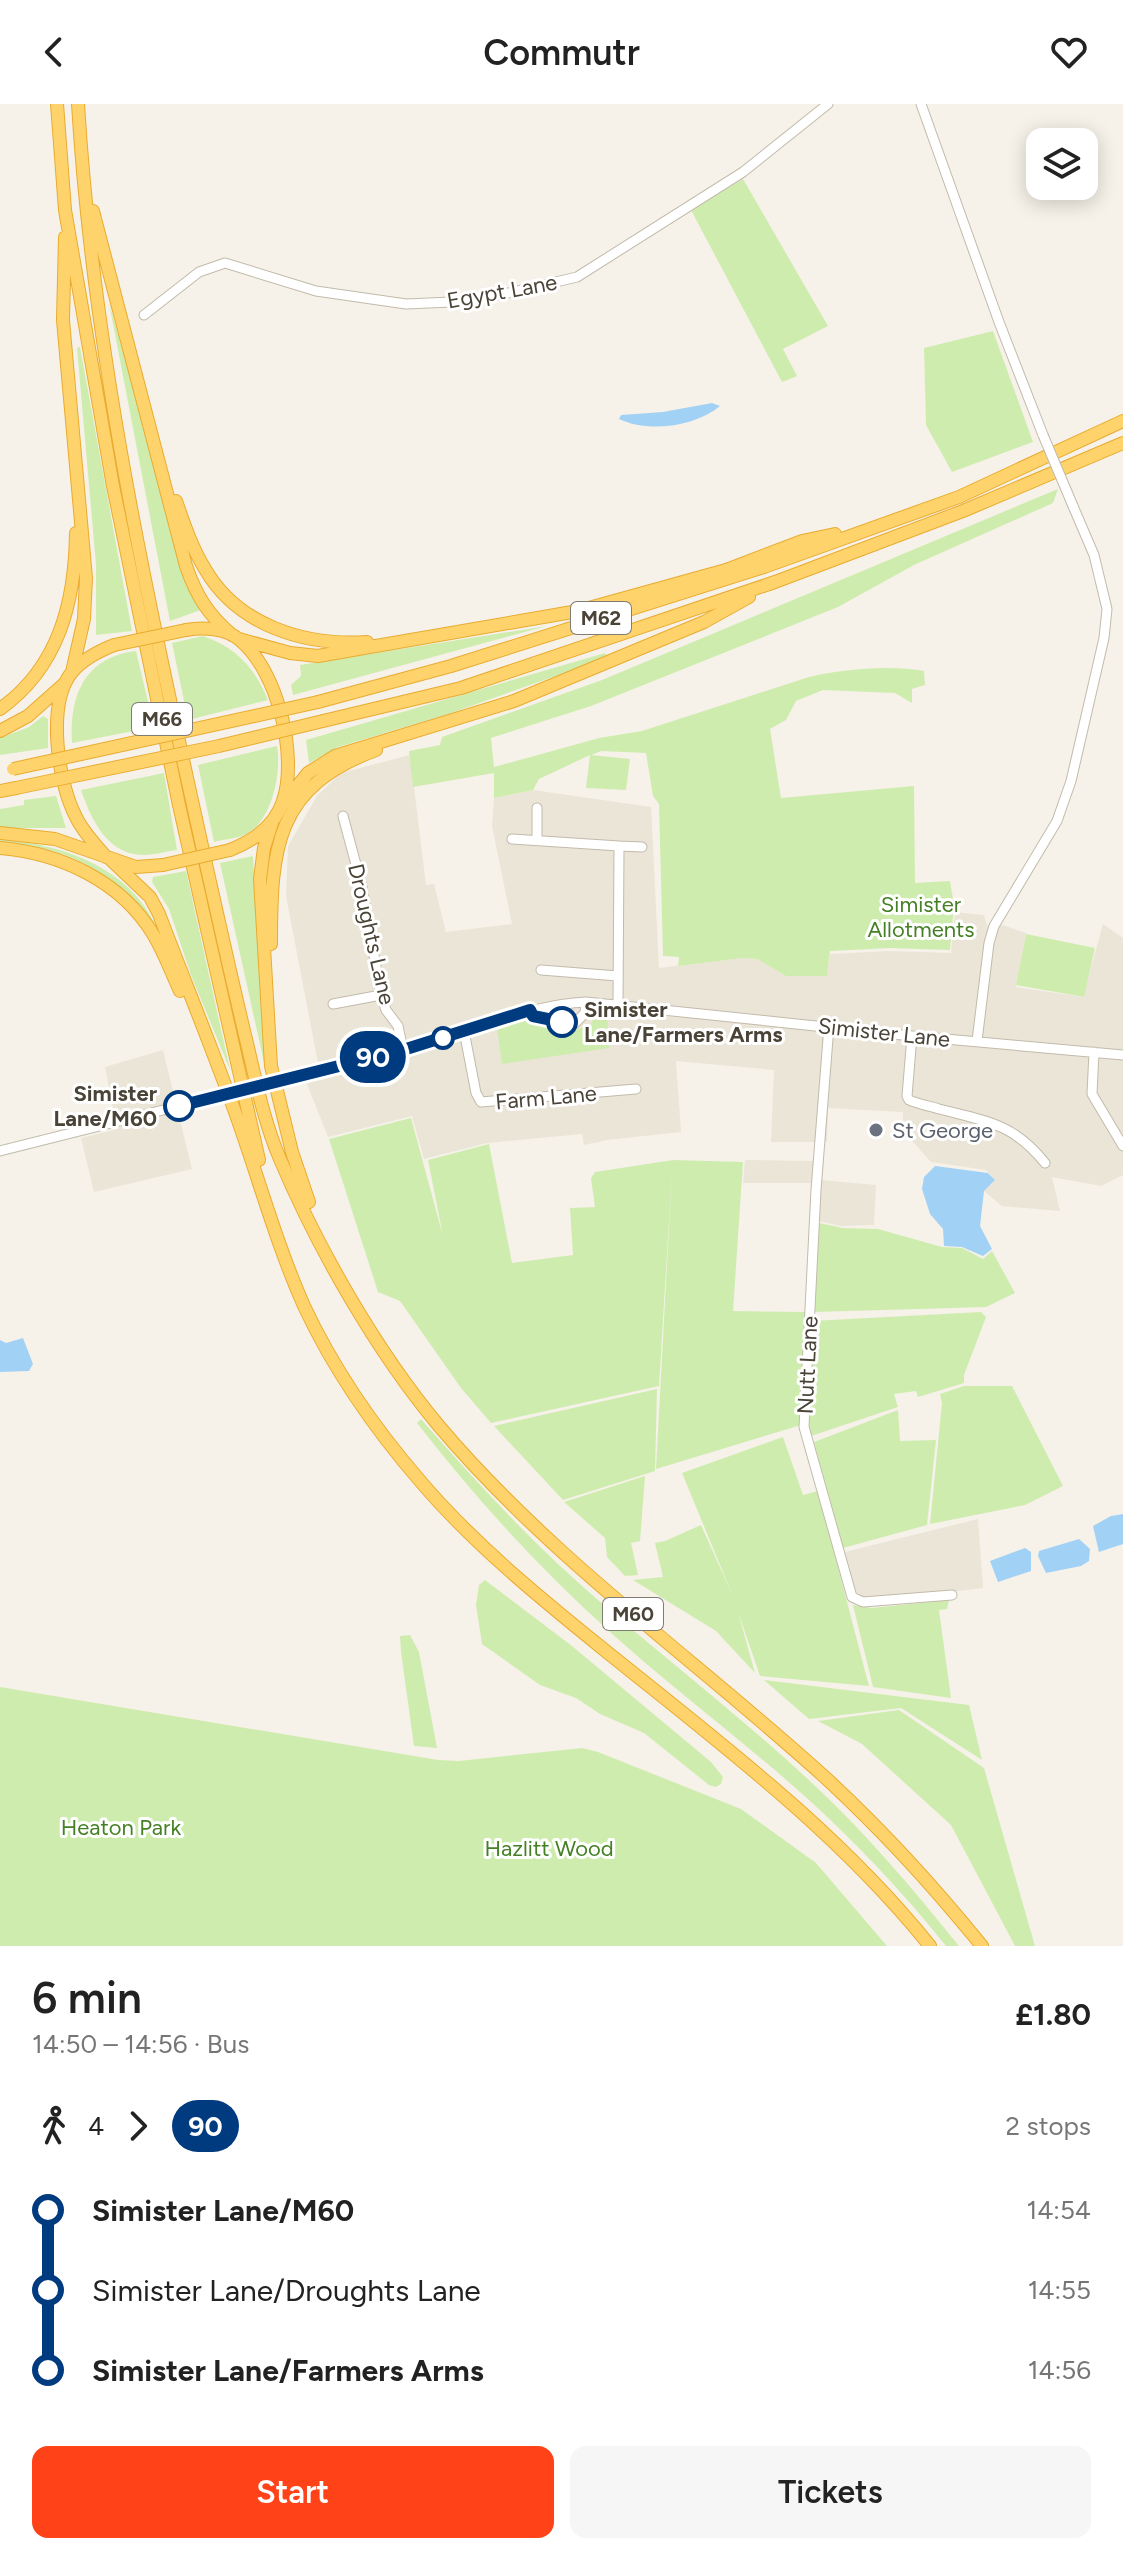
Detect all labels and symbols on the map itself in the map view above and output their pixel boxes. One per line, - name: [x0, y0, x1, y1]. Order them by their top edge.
- street label: Egypt Lane: [445, 269, 559, 314]
- road number: M62: [571, 602, 631, 634]
- road number: M66: [132, 703, 192, 735]
- street label: Droughts Lane: [342, 861, 401, 1007]
- park label: Simister Allotments: [867, 891, 975, 943]
- place label: Simister Lane/Farmers Arms: [584, 996, 783, 1048]
- marker: Simister Lane/Farmers Arms: [547, 1007, 577, 1037]
- street label: Simister Lane: [817, 1012, 951, 1053]
- unlabelled marker: [432, 1027, 454, 1049]
- line badge: 90: [337, 1031, 409, 1083]
- place label: Simister Lane/M60: [53, 1080, 158, 1132]
- street label: Farm Lane: [494, 1080, 598, 1115]
- marker: Simister Lane/M60: [164, 1091, 194, 1121]
- place label: St George: [892, 1117, 993, 1144]
- marker: St George: [867, 1121, 885, 1139]
- street label: Nutt Lane: [791, 1315, 824, 1415]
- road number: M60: [603, 1598, 663, 1630]
- park label: Heaton Park: [61, 1814, 181, 1841]
- park label: Hazlitt Wood: [484, 1835, 614, 1862]

